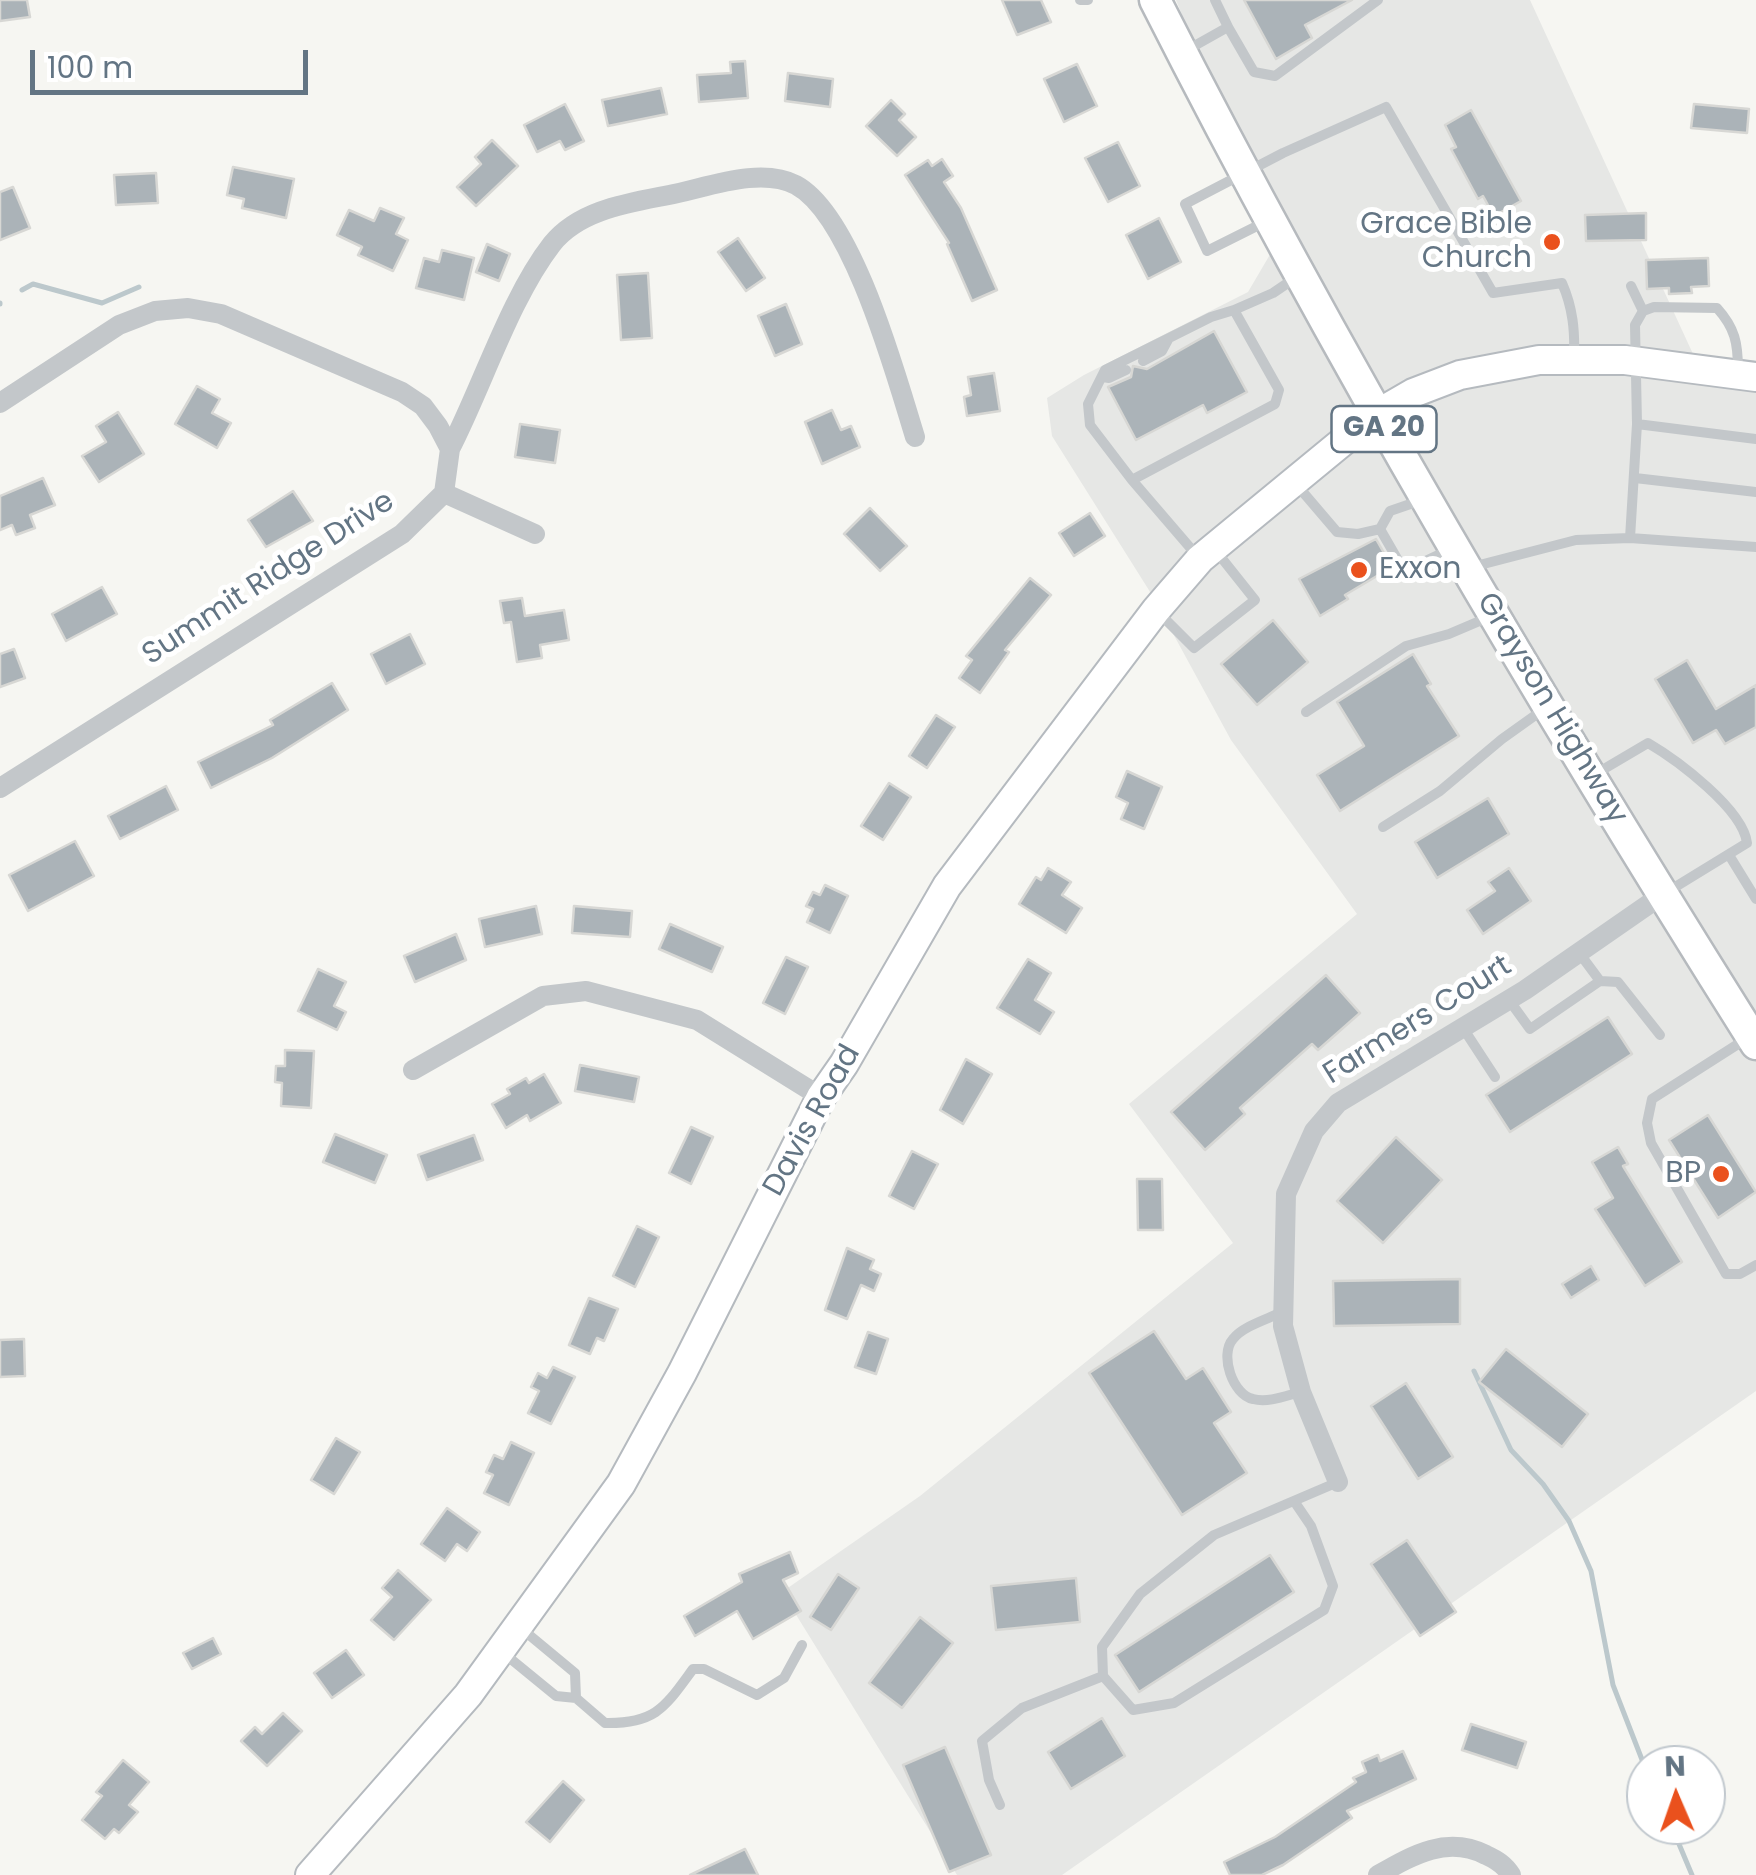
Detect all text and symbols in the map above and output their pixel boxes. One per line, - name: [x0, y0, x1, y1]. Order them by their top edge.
- scale bar: [35, 30, 312, 92]
- text: 100 m: [47, 46, 133, 89]
- place label: Grace Bible Church: [1360, 207, 1532, 278]
- marker: Grace Bible Church: [1541, 231, 1563, 253]
- road number: GA 20: [1332, 406, 1436, 452]
- street label: Summit Ridge Drive: [136, 484, 402, 674]
- place label: Exxon: [1379, 552, 1462, 588]
- marker: Exxon: [1348, 559, 1370, 581]
- street label: Grayson Highway: [1468, 587, 1634, 831]
- street label: Farmers Court: [1317, 949, 1519, 1093]
- street label: Davis Road: [757, 1039, 869, 1203]
- place label: BP: [1665, 1156, 1701, 1192]
- marker: BP: [1710, 1163, 1732, 1185]
- north arrow: [1626, 1745, 1726, 1845]
- text: N: [1664, 1747, 1686, 1786]

